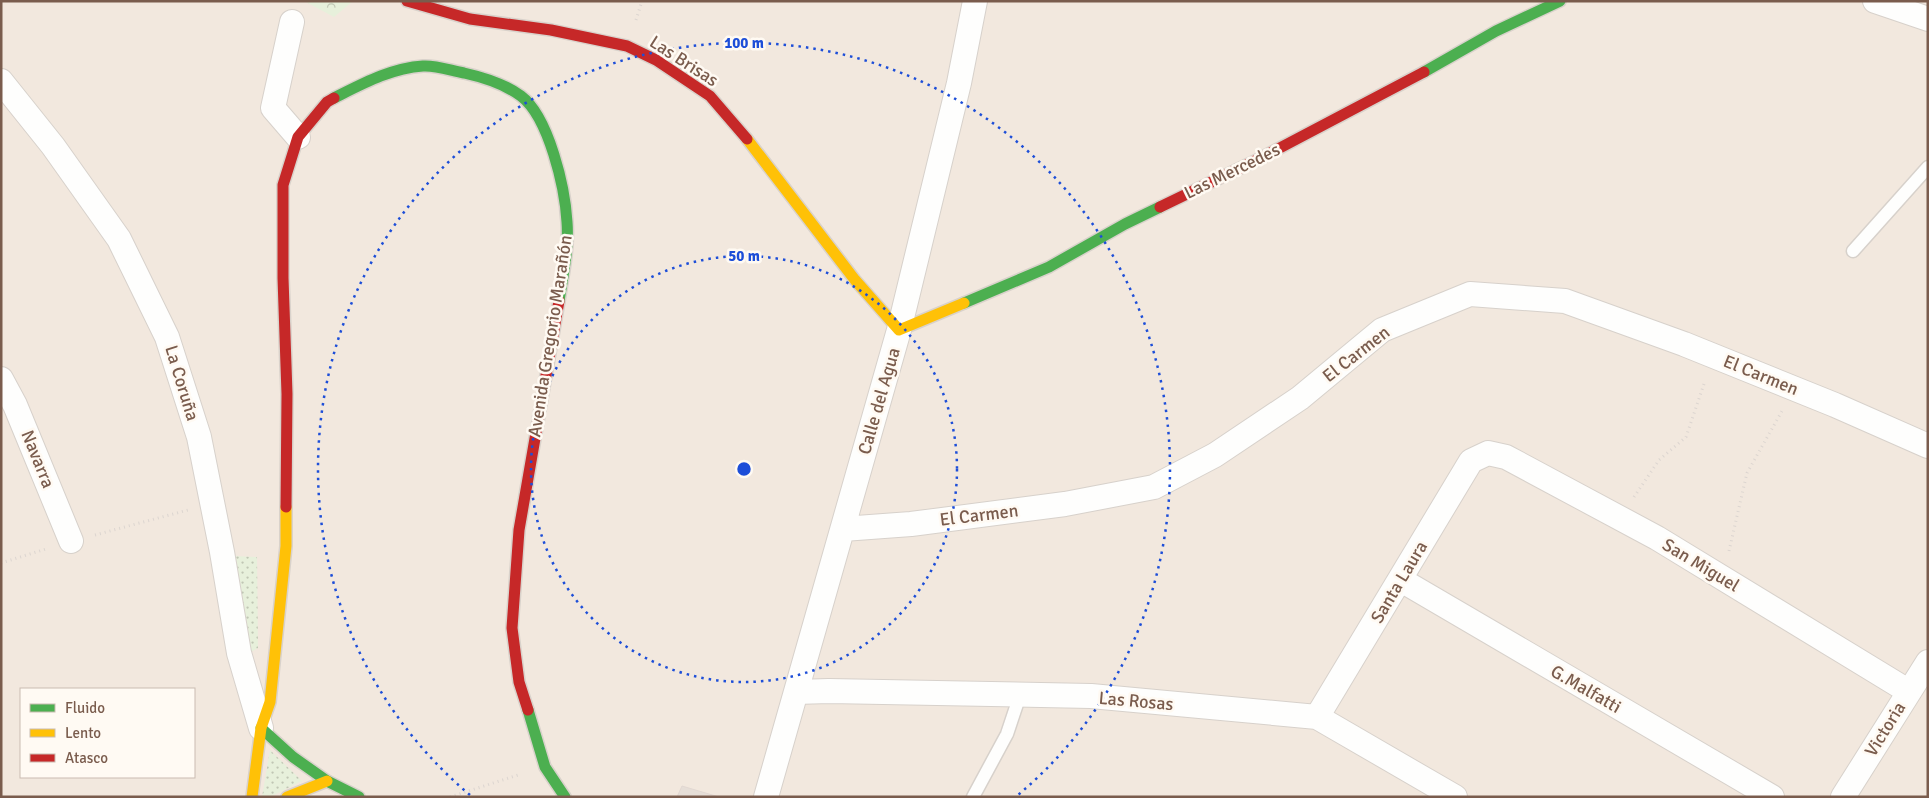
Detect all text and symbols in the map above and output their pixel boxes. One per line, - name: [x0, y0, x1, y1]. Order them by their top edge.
- street label: Las Brisas: [646, 31, 723, 91]
- text: 100 m: [724, 34, 764, 52]
- street label: Las Mercedes: [1181, 138, 1284, 204]
- street label: Avenida Gregorio Marañón: [523, 233, 577, 439]
- text: 50 m: [728, 247, 760, 265]
- street label: El Carmen: [1318, 321, 1394, 387]
- street label: La Coruña: [160, 343, 204, 423]
- street label: Calle del Agua: [853, 345, 905, 457]
- street label: El Carmen: [1720, 350, 1802, 400]
- street label: Navarra: [16, 427, 60, 491]
- centre of rings: [735, 460, 753, 478]
- street label: El Carmen: [938, 499, 1020, 531]
- street label: San Miguel: [1659, 533, 1743, 597]
- street label: Santa Laura: [1366, 537, 1432, 627]
- street label: G.Malfatti: [1547, 660, 1625, 718]
- street label: Las Rosas: [1098, 687, 1174, 715]
- legend: [20, 688, 195, 778]
- street label: Victoria: [1860, 698, 1910, 760]
- text: Fluido: [65, 699, 105, 717]
- text: Lento: [65, 724, 101, 742]
- text: Atasco: [65, 749, 108, 767]

